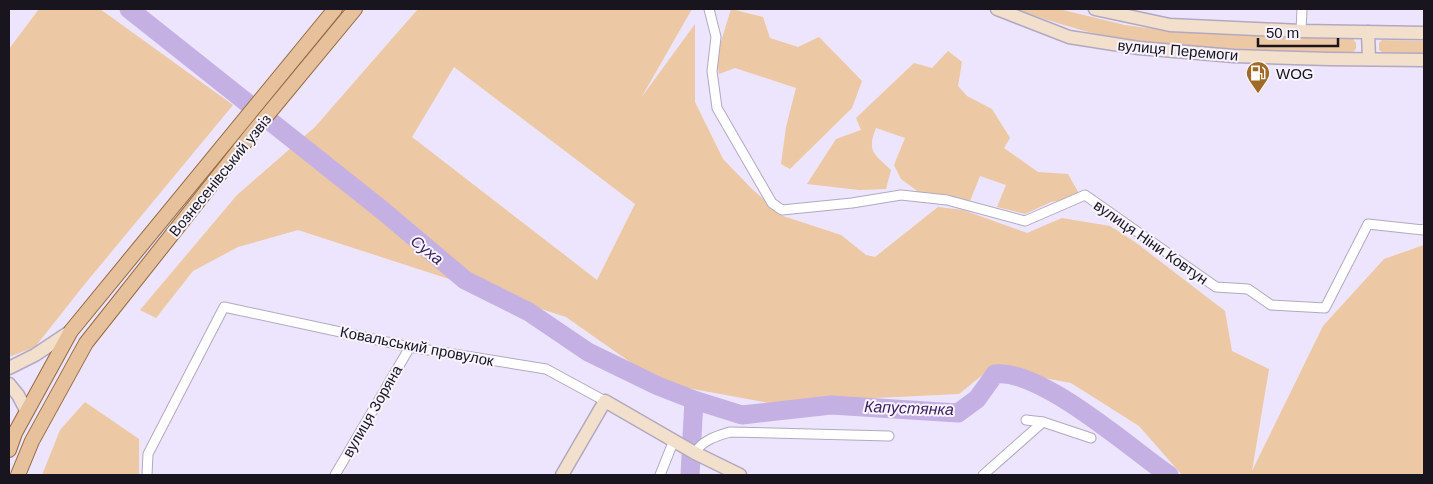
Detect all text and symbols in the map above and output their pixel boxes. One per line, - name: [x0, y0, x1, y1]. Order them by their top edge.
- scale bar: [1258, 15, 1338, 47]
- text: 50 m: [1266, 24, 1299, 41]
- street label: вулиця Перемоги: [1117, 36, 1239, 64]
- fuel station icon: WOG: [1245, 60, 1271, 94]
- place label: WOG: [1276, 65, 1314, 82]
- street label: Вознесенівський узвіз: [165, 110, 275, 240]
- street label: вулиця Ніни Ковтун: [1091, 196, 1211, 288]
- water label: Суха: [408, 232, 446, 268]
- street label: Ковальський провулок: [339, 323, 496, 369]
- street label: вулиця Зоряна: [339, 362, 405, 460]
- water label: Капустянка: [864, 398, 954, 418]

